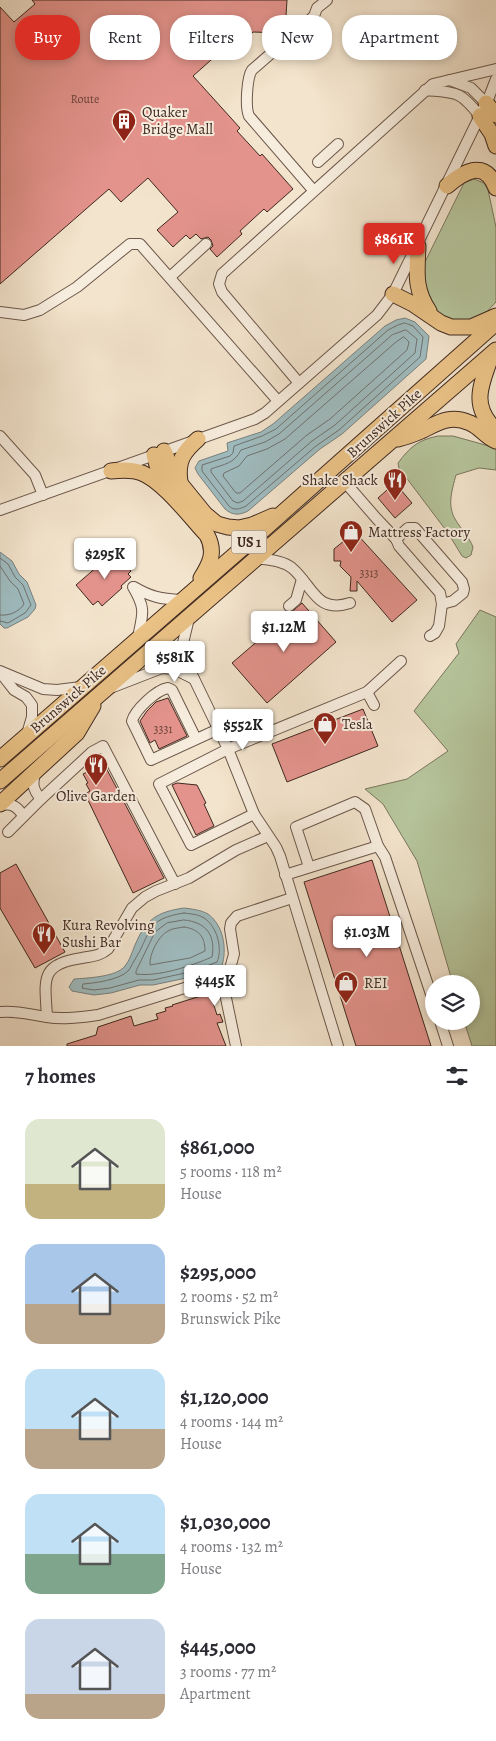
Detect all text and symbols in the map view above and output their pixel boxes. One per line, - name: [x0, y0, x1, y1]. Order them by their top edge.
- chip: Buy: [15, 15, 80, 60]
- chip: Rent: [90, 15, 160, 60]
- chip: Filters: [170, 15, 252, 60]
- chip: New: [262, 15, 332, 60]
- chip: Apartment: [342, 15, 457, 60]
- house number: Route: [71, 91, 99, 107]
- place label: Quaker Bridge Mall: [142, 102, 213, 139]
- building icon: Quaker Bridge Mall: [111, 108, 137, 142]
- pin: $861K: [359, 222, 429, 265]
- text: $861K: [375, 228, 413, 250]
- street label: Brunswick Pike: [342, 384, 426, 462]
- restaurant icon: Shake Shack: [382, 467, 408, 501]
- place label: Shake Shack: [302, 470, 379, 490]
- shop icon: Mattress Factory: [338, 519, 364, 553]
- place label: Mattress Factory: [368, 522, 471, 542]
- road number: US 1: [232, 530, 266, 554]
- pin: $295K: [70, 538, 140, 580]
- text: $295K: [85, 543, 125, 565]
- house number: 3313: [359, 565, 379, 581]
- pin: $1.12M: [243, 610, 325, 653]
- text: $1.12M: [262, 616, 306, 638]
- pin: $581K: [140, 640, 210, 683]
- text: $581K: [156, 646, 194, 668]
- street label: Brunswick Pike: [26, 660, 111, 738]
- pin: $552K: [208, 708, 278, 751]
- shop icon: Tesla: [312, 711, 338, 745]
- text: $552K: [223, 714, 263, 736]
- place label: Tesla: [342, 714, 373, 734]
- house number: 3331: [153, 721, 173, 737]
- restaurant icon: Olive Garden: [83, 752, 109, 786]
- place label: Olive Garden: [56, 786, 136, 806]
- place label: Kura Revolving Sushi Bar: [62, 915, 155, 952]
- pin: $1.03M: [326, 916, 408, 958]
- restaurant icon: Kura Revolving Sushi Bar: [31, 921, 57, 955]
- text: $1.03M: [344, 921, 390, 943]
- pin: $445K: [180, 964, 250, 1007]
- text: $445K: [195, 970, 235, 992]
- shop icon: REI: [333, 970, 359, 1004]
- place label: REI: [364, 973, 387, 993]
- map controls: [425, 975, 480, 1030]
- button: layers: [425, 975, 480, 1030]
- text: 7 homes: [25, 1062, 96, 1090]
- icon: filters: [443, 1062, 471, 1090]
- text: $861,000: [180, 1133, 255, 1161]
- icon: home: [65, 1139, 125, 1199]
- text: 5 rooms · 118 m²: [180, 1161, 282, 1183]
- text: House: [180, 1183, 222, 1205]
- text: $295,000: [180, 1258, 256, 1286]
- icon: home: [65, 1264, 125, 1324]
- text: 2 rooms · 52 m²: [180, 1286, 278, 1308]
- text: Brunswick Pike: [180, 1308, 281, 1330]
- text: $1,120,000: [180, 1383, 269, 1411]
- icon: home: [65, 1389, 125, 1449]
- text: 4 rooms · 144 m²: [180, 1411, 283, 1433]
- text: House: [180, 1433, 222, 1455]
- text: $1,030,000: [180, 1508, 270, 1536]
- icon: home: [65, 1514, 125, 1574]
- text: 4 rooms · 132 m²: [180, 1536, 283, 1558]
- text: House: [180, 1558, 222, 1580]
- text: $445,000: [180, 1633, 256, 1661]
- icon: home: [65, 1639, 125, 1699]
- text: 3 rooms · 77 m²: [180, 1661, 276, 1683]
- text: Apartment: [180, 1683, 251, 1705]

